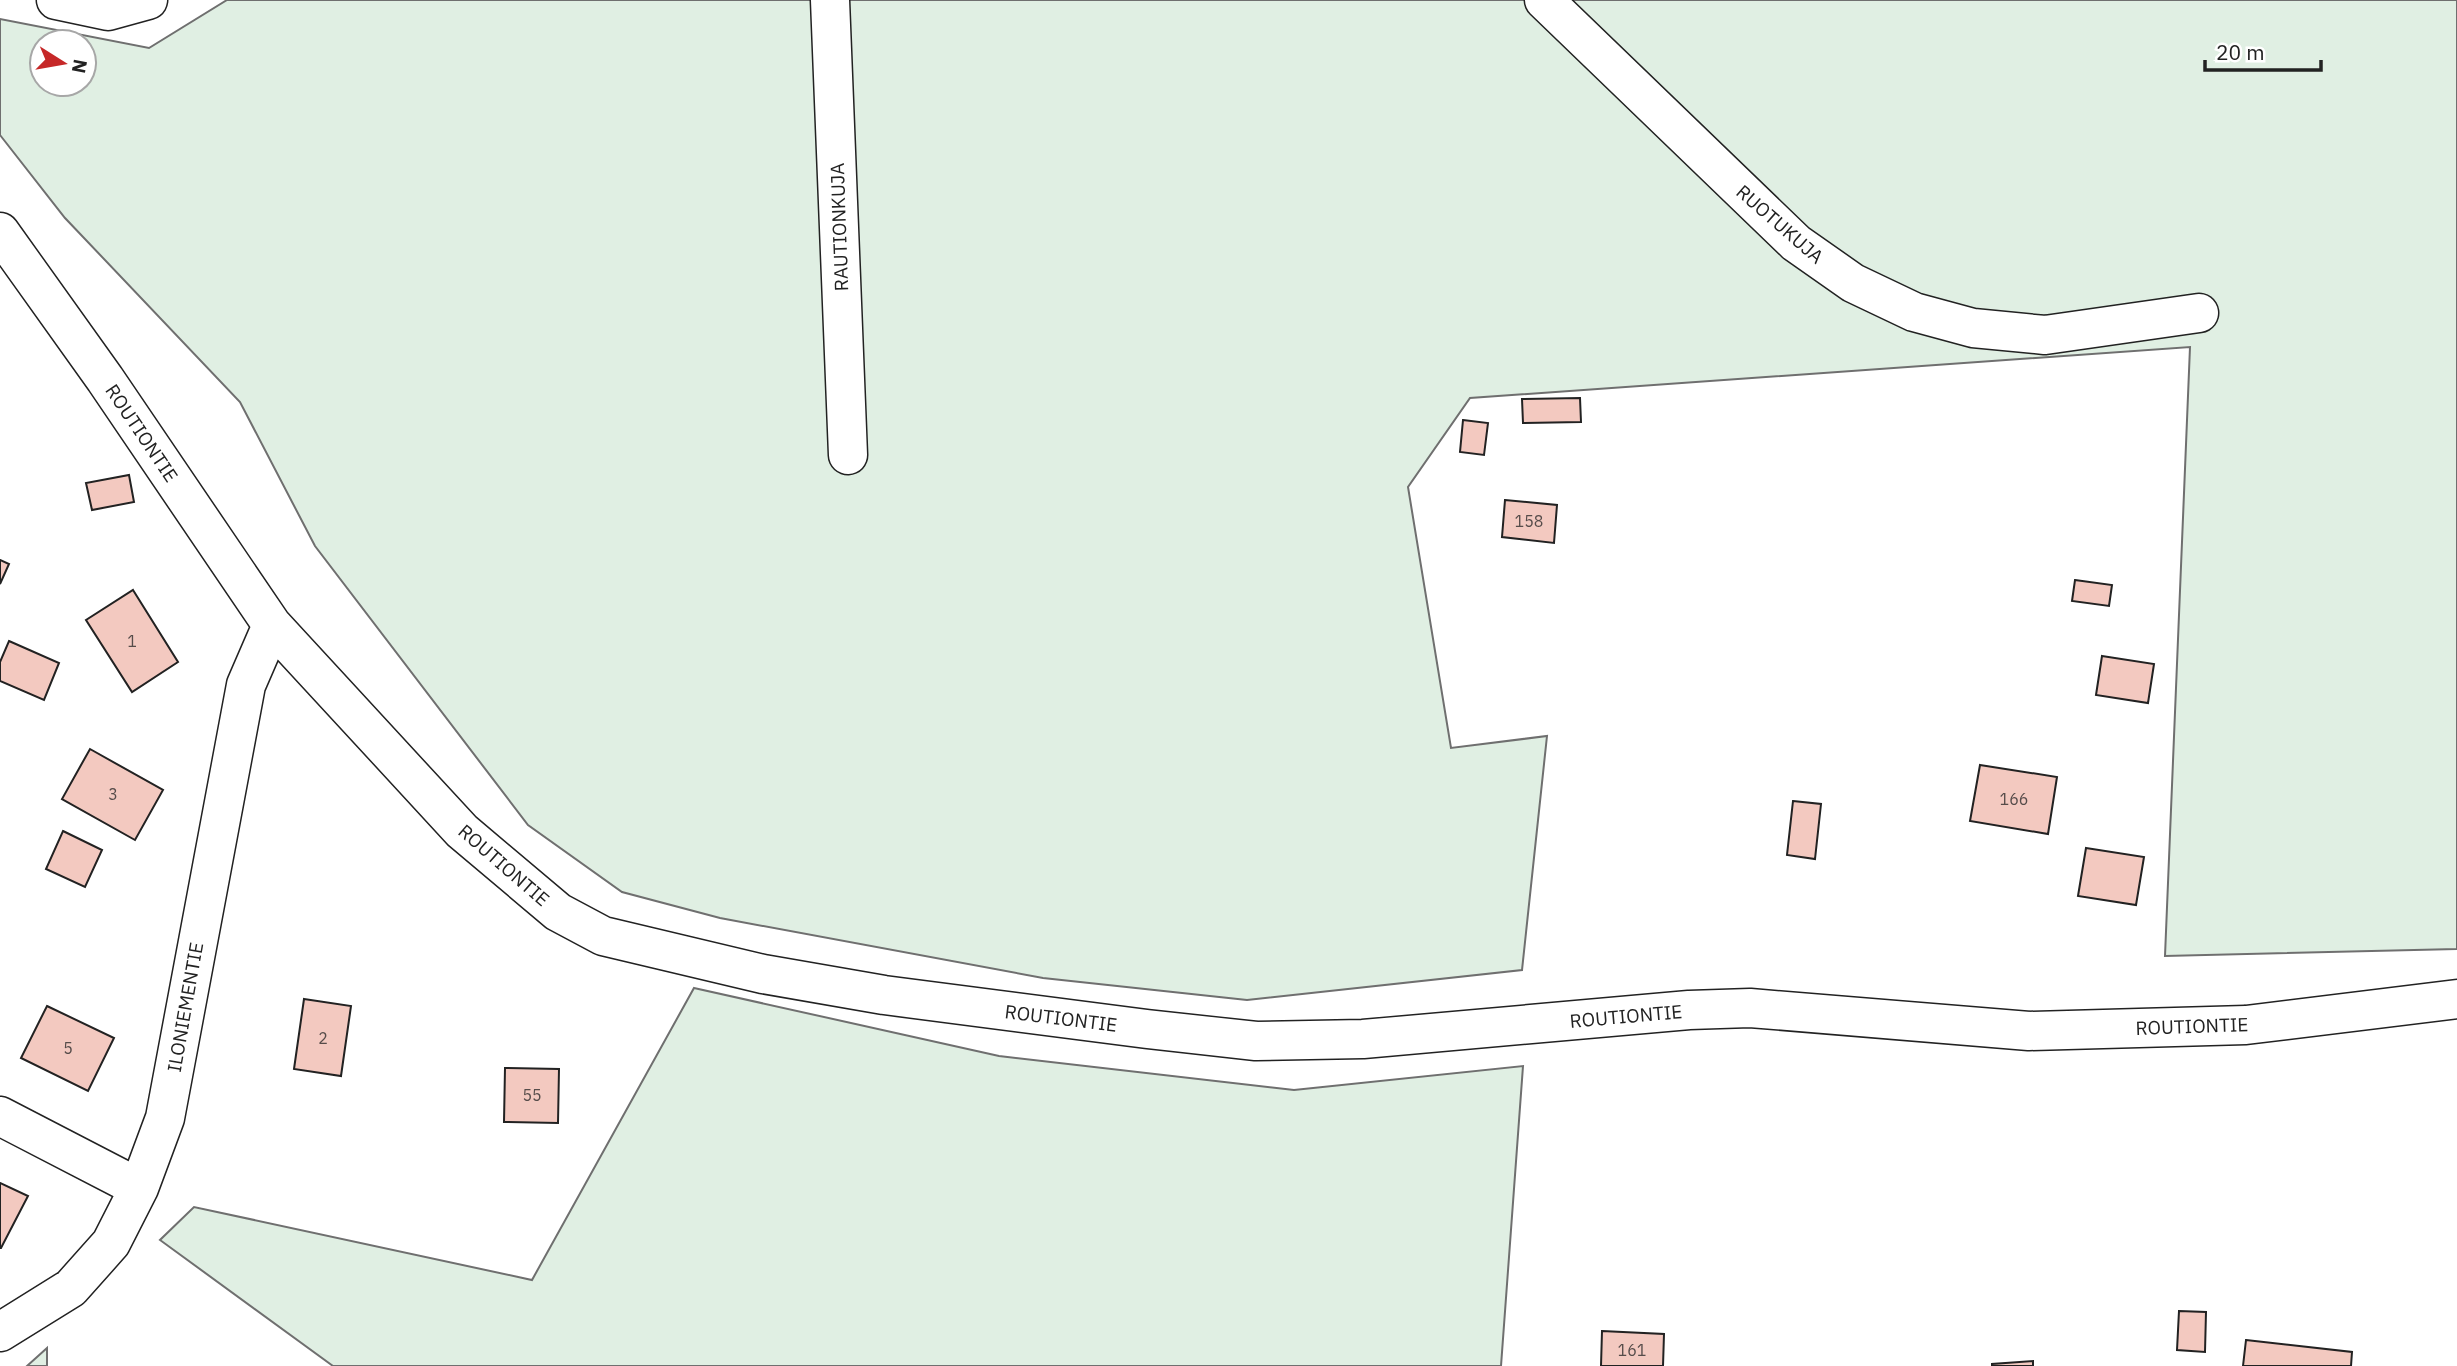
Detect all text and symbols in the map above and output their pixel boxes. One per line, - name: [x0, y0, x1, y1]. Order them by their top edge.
- north arrow: [28, 28, 98, 98]
- scale bar: [2205, 28, 2320, 72]
- text: 20 m: [2216, 38, 2265, 66]
- text: N: [67, 57, 93, 75]
- street label: RAUTIONKUJA: [825, 162, 853, 292]
- street label: RUOTUKUJA: [1731, 179, 1829, 269]
- street label: ROUTIONTIE: [100, 379, 184, 487]
- house number: 158: [1515, 511, 1543, 531]
- house number: 1: [127, 631, 137, 651]
- house number: 3: [108, 784, 118, 804]
- house number: 166: [2000, 789, 2028, 809]
- street label: ROUTIONTIE: [454, 819, 554, 911]
- street label: ILONIEMENTIE: [162, 940, 208, 1074]
- street label: ROUTIONTIE: [1003, 999, 1119, 1037]
- street label: ROUTIONTIE: [1569, 999, 1683, 1033]
- street label: ROUTIONTIE: [2135, 1012, 2249, 1040]
- house number: 2: [318, 1028, 328, 1048]
- house number: 5: [63, 1038, 73, 1058]
- house number: 55: [522, 1085, 542, 1105]
- house number: 161: [1618, 1340, 1646, 1360]

